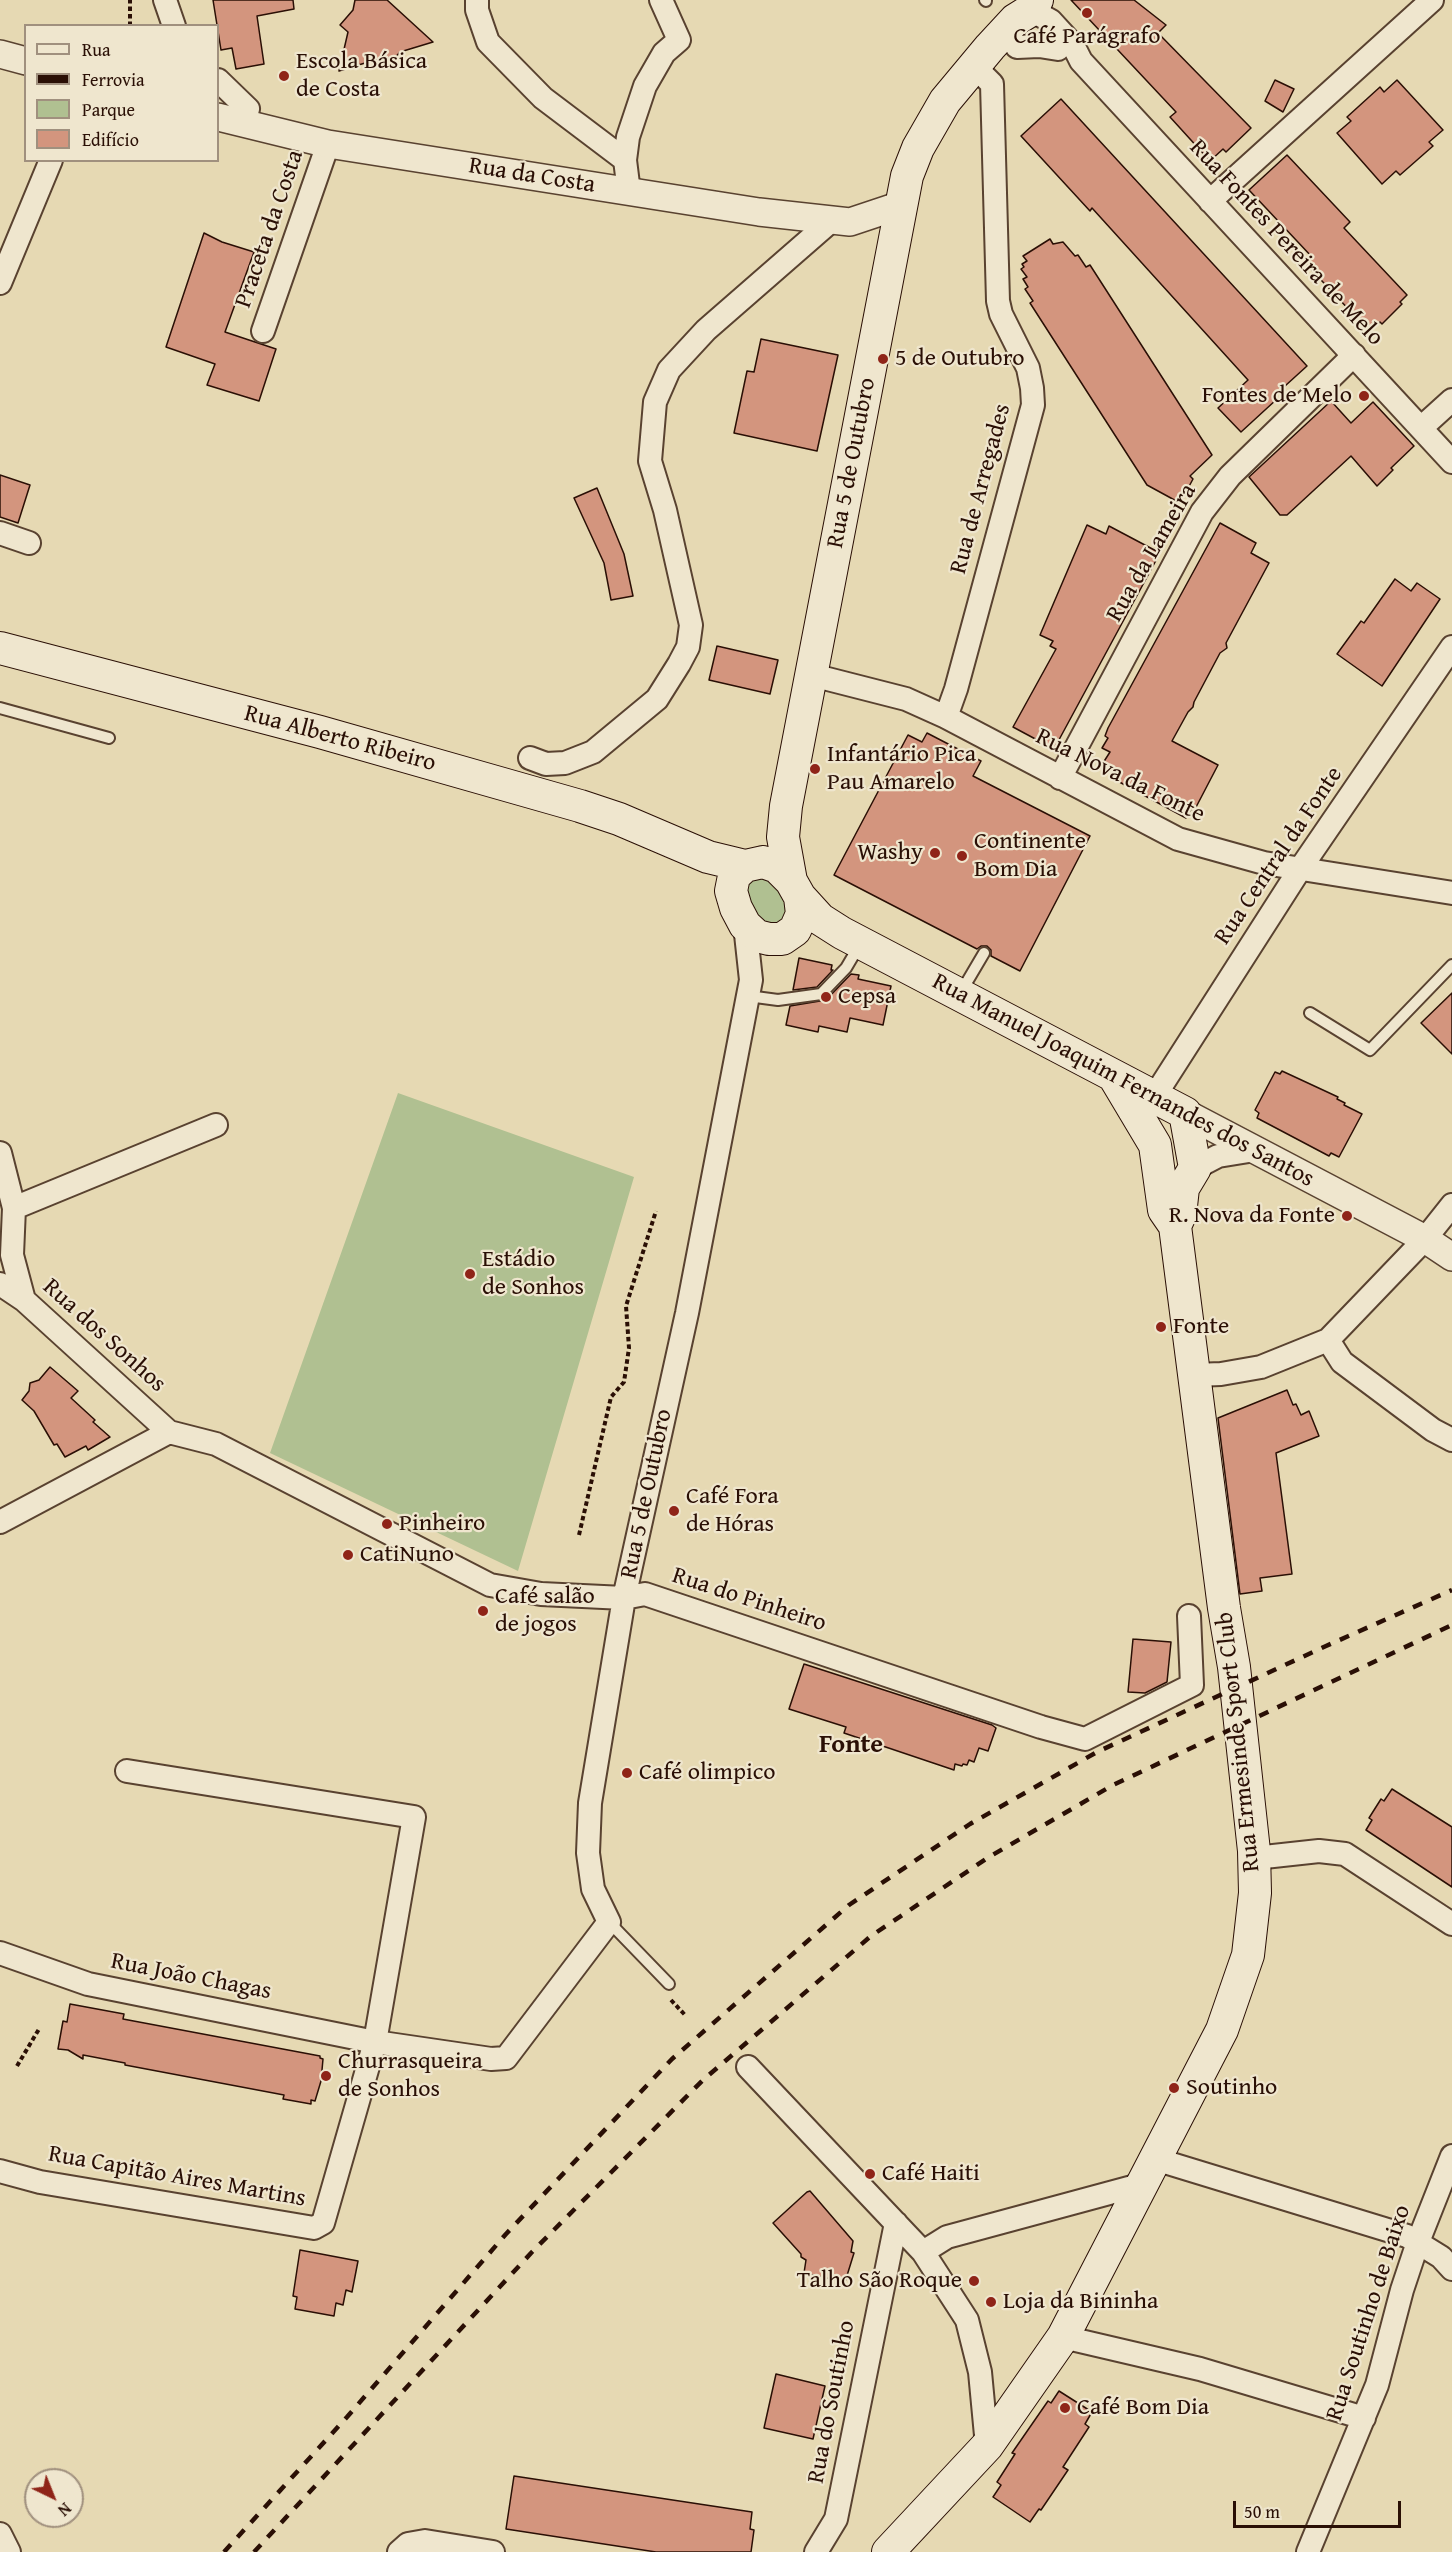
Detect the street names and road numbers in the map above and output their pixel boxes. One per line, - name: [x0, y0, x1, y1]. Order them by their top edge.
- street label: Rua Fontes Pereira de Melo: [1183, 134, 1389, 352]
- street label: Praceta da Costa: [230, 146, 310, 312]
- street label: Rua da Costa: [467, 152, 597, 200]
- street label: Rua 5 de Outubro: [821, 375, 883, 551]
- street label: Rua de Arregades: [944, 401, 1018, 577]
- street label: Rua da Lameira: [1101, 479, 1203, 627]
- street label: Rua Alberto Ribeiro: [241, 700, 439, 778]
- street label: Rua Nova da Fonte: [1031, 723, 1209, 829]
- street label: Rua Central da Fonte: [1209, 762, 1349, 950]
- street label: Rua Manuel Joaquim Fernandes dos Santos: [927, 968, 1319, 1194]
- street label: Rua dos Sonhos: [36, 1273, 172, 1399]
- street label: Rua 5 de Outubro: [615, 1406, 679, 1582]
- street label: Rua do Pinheiro: [668, 1562, 830, 1638]
- street label: Rua Ermesinde Sport Club: [1211, 1611, 1267, 1873]
- street label: Rua João Chagas: [108, 1947, 274, 2007]
- street label: Rua Capitão Aires Martins: [46, 2140, 308, 2214]
- street label: Rua Soutinho de Baixo: [1321, 2202, 1417, 2424]
- street label: Rua do Soutinho: [802, 2318, 862, 2486]

